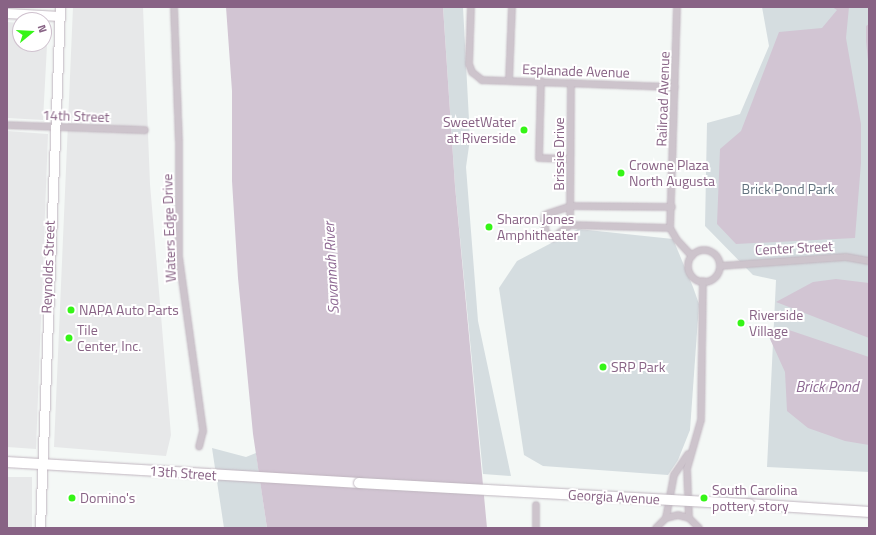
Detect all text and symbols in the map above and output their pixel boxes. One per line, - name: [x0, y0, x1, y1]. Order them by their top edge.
- north arrow: [12, 12, 52, 52]
- text: N: [34, 23, 51, 35]
- street label: Railroad Avenue: [653, 51, 673, 147]
- street label: Esplanade Avenue: [522, 61, 630, 81]
- street label: 14th Street: [42, 106, 110, 126]
- place label: SweetWater at Riverside: [443, 114, 516, 146]
- street label: Brissie Drive: [551, 117, 567, 191]
- marker: SweetWater at Riverside: [519, 125, 529, 135]
- place label: Crowne Plaza North Augusta: [629, 157, 715, 190]
- marker: Crowne Plaza North Augusta: [616, 168, 626, 178]
- street label: Waters Edge Drive: [159, 173, 179, 283]
- park label: Brick Pond Park: [742, 181, 834, 197]
- place label: Sharon Jones Amphitheater: [497, 211, 578, 244]
- street label: Reynolds Street: [38, 220, 58, 314]
- water label: Savannah River: [320, 222, 342, 314]
- marker: Sharon Jones Amphitheater: [484, 222, 494, 232]
- street label: Center Street: [755, 238, 833, 258]
- place label: NAPA Auto Parts: [79, 302, 179, 318]
- marker: NAPA Auto Parts: [66, 305, 76, 315]
- place label: Riverside Village: [749, 307, 803, 340]
- marker: Riverside Village: [736, 318, 746, 328]
- place label: Tile Center, Inc.: [77, 322, 141, 354]
- marker: Tile Center, Inc.: [64, 333, 74, 343]
- place label: SRP Park: [611, 359, 665, 375]
- marker: SRP Park: [598, 362, 608, 372]
- water label: Brick Pond: [795, 378, 859, 396]
- street label: 13th Street: [149, 462, 217, 484]
- place label: South Carolina pottery story: [712, 482, 797, 514]
- street label: Georgia Avenue: [568, 486, 660, 508]
- place label: Domino's: [80, 490, 135, 506]
- marker: Domino's: [67, 493, 77, 503]
- marker: South Carolina pottery story: [699, 493, 709, 503]

